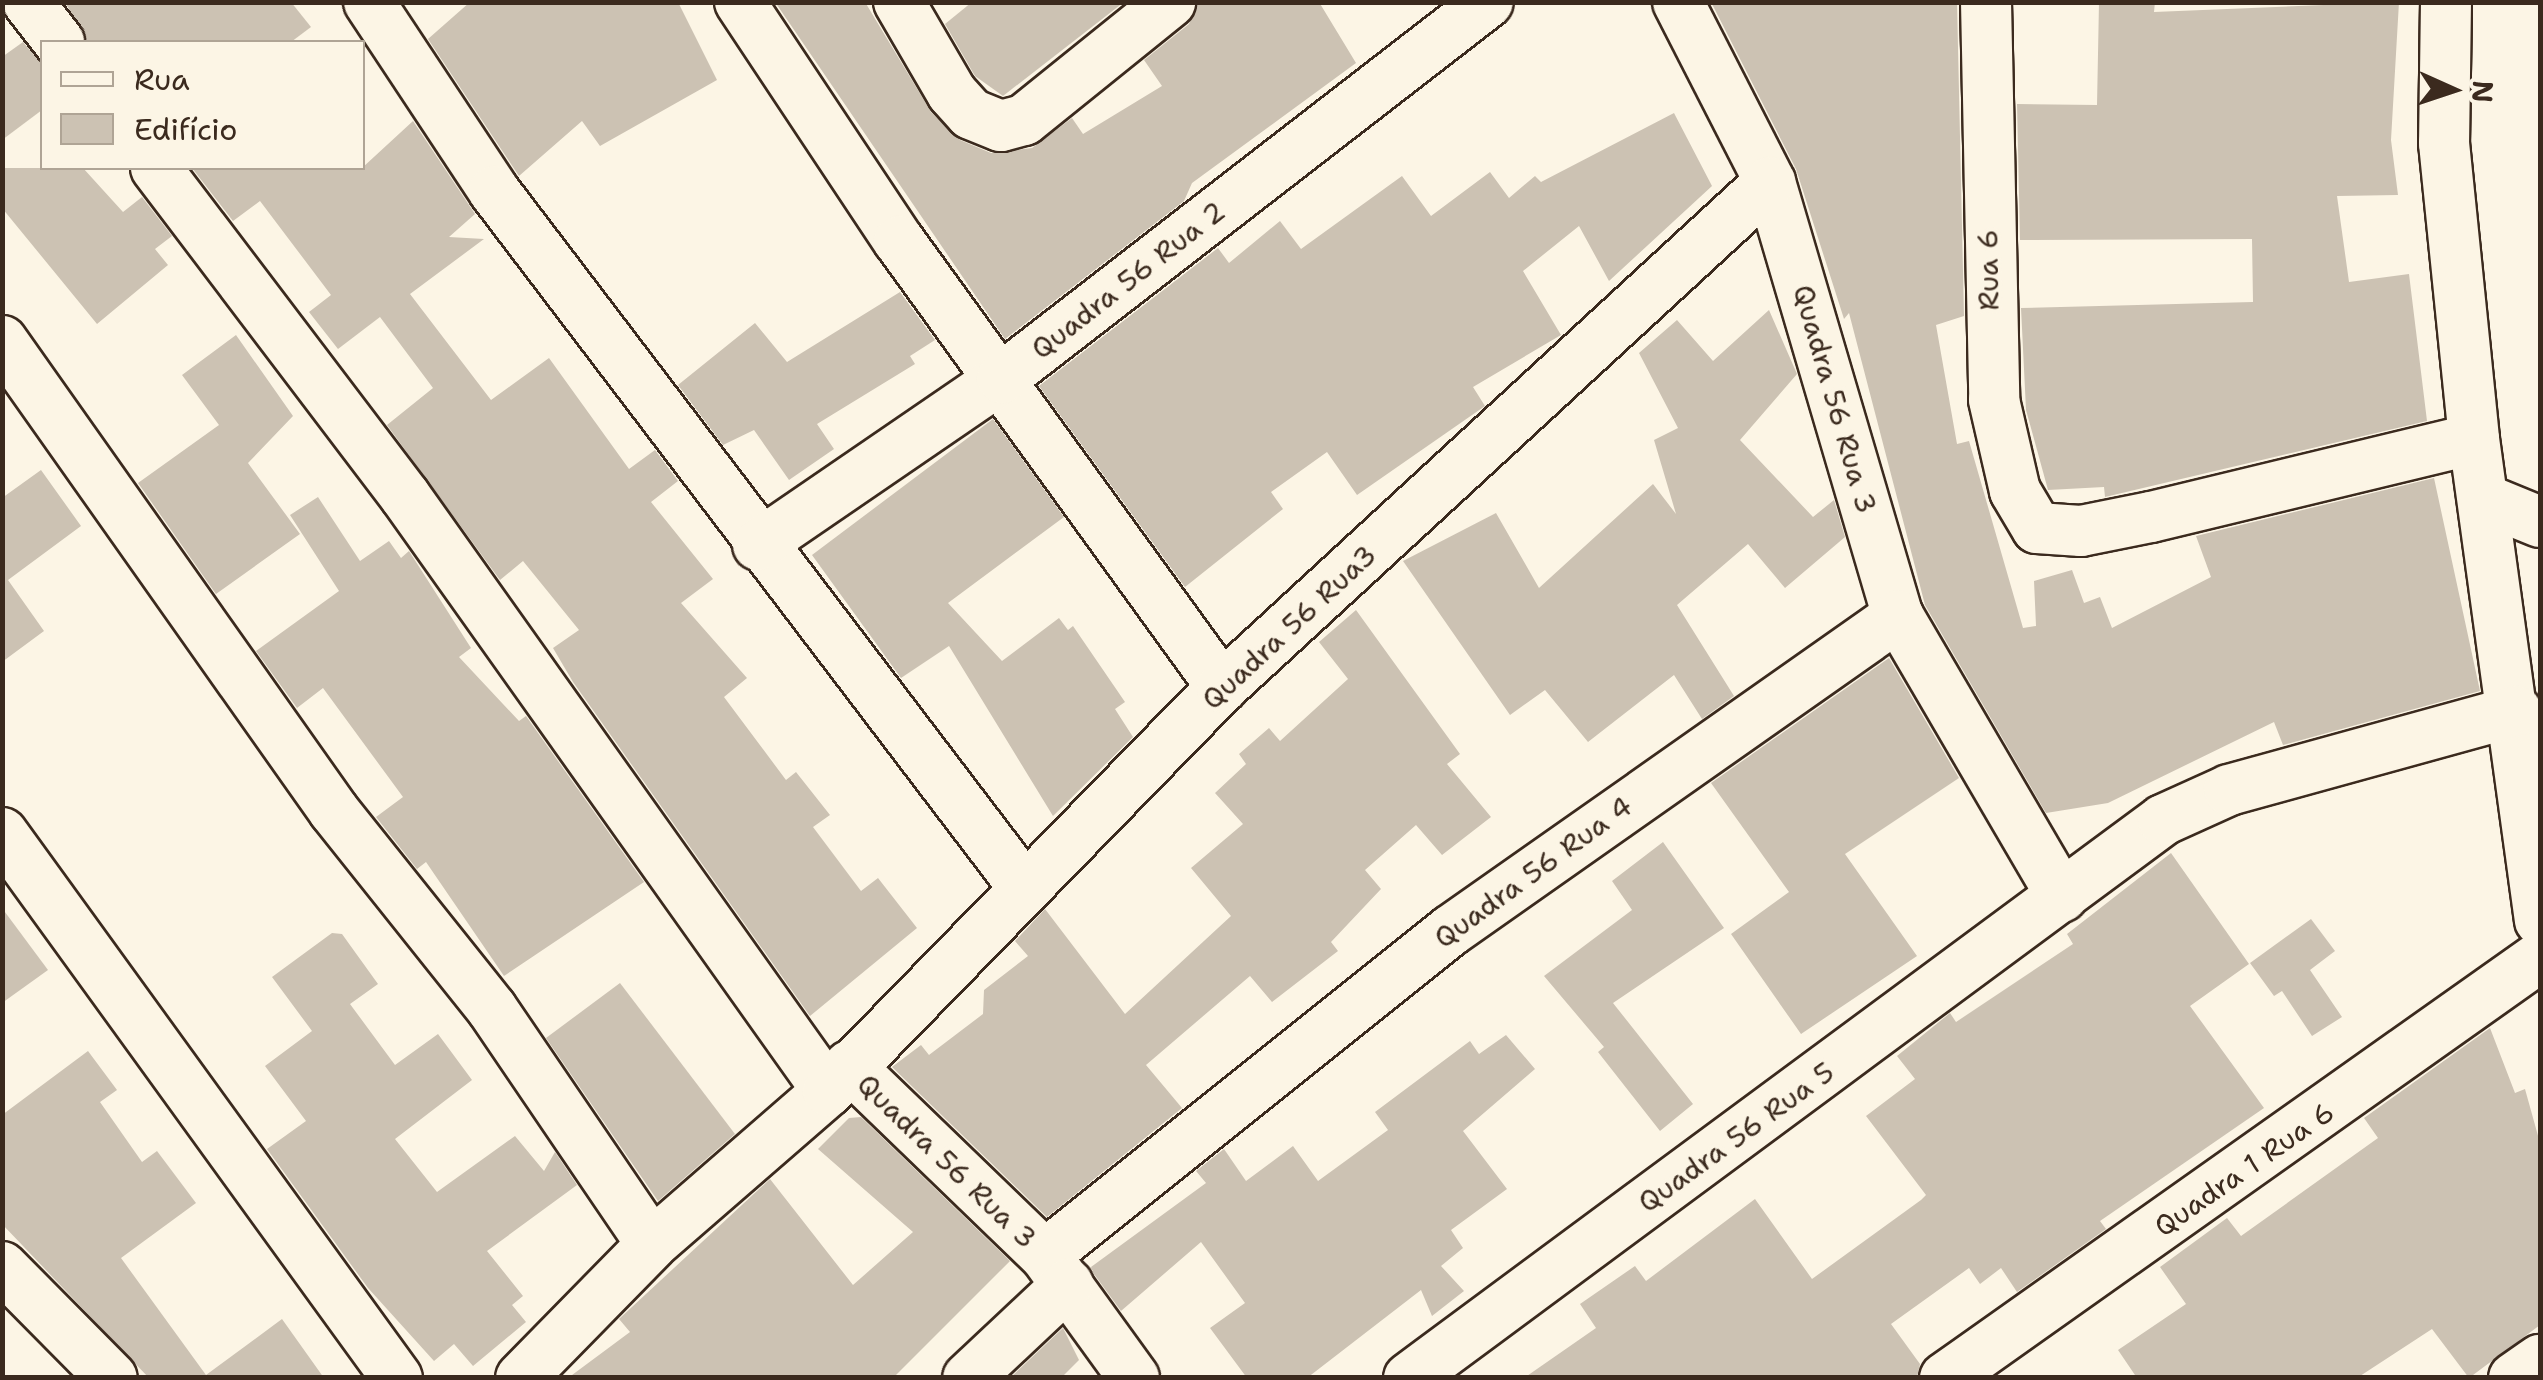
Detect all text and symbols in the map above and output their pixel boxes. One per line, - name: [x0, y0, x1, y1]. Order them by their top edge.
- legend: [40, 40, 365, 170]
- north arrow: [2403, 40, 2503, 140]
- text: Rua: [134, 59, 190, 100]
- text: N: [2463, 79, 2503, 104]
- text: Edifício: [134, 109, 238, 150]
- street label: Quadra 56 Rua 2: [1025, 194, 1231, 366]
- street label: Rua 6: [1970, 229, 2006, 311]
- street label: Quadra 56 Rua 3: [1786, 281, 1884, 517]
- street label: Quadra 56 Rua3: [1195, 538, 1383, 716]
- street label: Quadra 56 Rua 4: [1428, 789, 1638, 955]
- street label: Quadra 56 Rua 5: [1632, 1055, 1840, 1219]
- street label: Quadra 56 Rua 3: [850, 1067, 1044, 1255]
- street label: Quadra 1 Rua 6: [2148, 1095, 2340, 1243]

